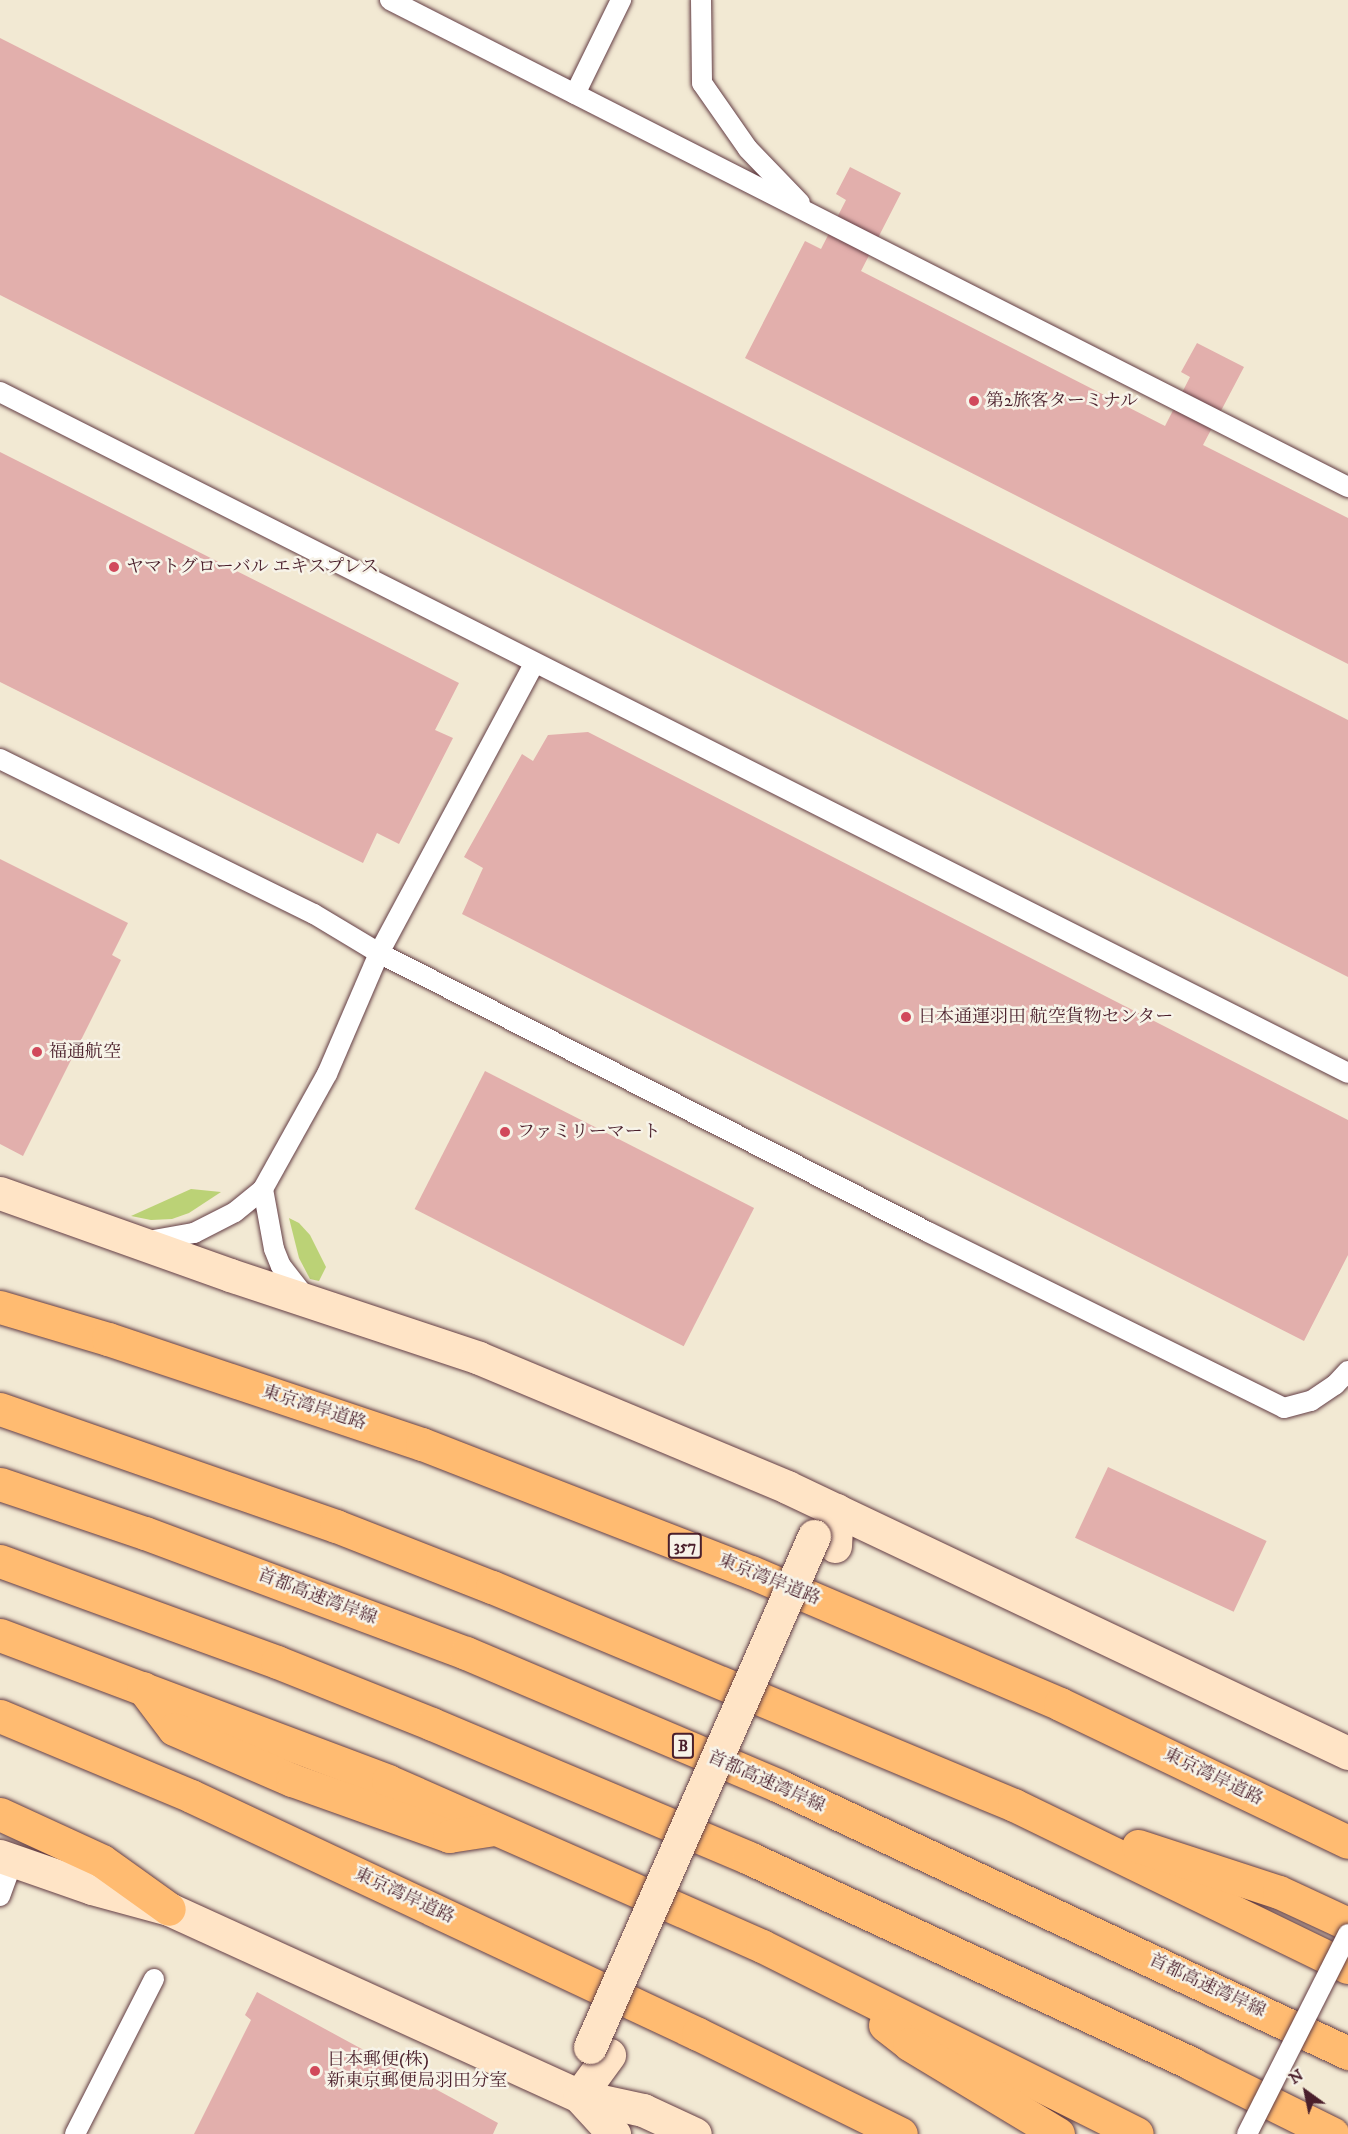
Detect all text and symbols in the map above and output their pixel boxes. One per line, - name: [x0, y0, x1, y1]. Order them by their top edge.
- place label: 第2旅客ターミナル: [986, 390, 1139, 412]
- marker: 第2旅客ターミナル: [967, 394, 981, 408]
- place label: ヤマトグローバル エキスプレス: [126, 556, 382, 578]
- marker: ヤマトグローバル エキスプレス: [107, 560, 121, 574]
- place label: 日本通運羽田 航空貨物センター: [918, 1006, 1174, 1028]
- marker: 日本通運羽田 航空貨物センター: [899, 1010, 913, 1024]
- place label: 福通航空: [49, 1041, 121, 1063]
- marker: 福通航空: [30, 1045, 44, 1059]
- place label: ファミリーマート: [517, 1121, 661, 1143]
- marker: ファミリーマート: [498, 1125, 512, 1139]
- street label: 東京湾岸道路: [259, 1381, 369, 1435]
- road number: 357: [667, 1533, 703, 1559]
- street label: 東京湾岸道路: [715, 1550, 823, 1610]
- street label: 首都高速湾岸線: [254, 1564, 380, 1630]
- road number: B: [671, 1733, 695, 1759]
- street label: 東京湾岸道路: [1160, 1744, 1266, 1810]
- street label: 首都高速湾岸線: [704, 1747, 828, 1817]
- street label: 東京湾岸道路: [350, 1863, 458, 1929]
- street label: 首都高速湾岸線: [1145, 1950, 1269, 2022]
- place label: 日本郵便(株) 新東京郵便局羽田分室: [327, 2050, 507, 2092]
- north arrow: [1276, 2062, 1336, 2122]
- marker: 日本郵便(株) 新東京郵便局羽田分室: [308, 2064, 322, 2078]
- text: N: [1285, 2065, 1307, 2089]

